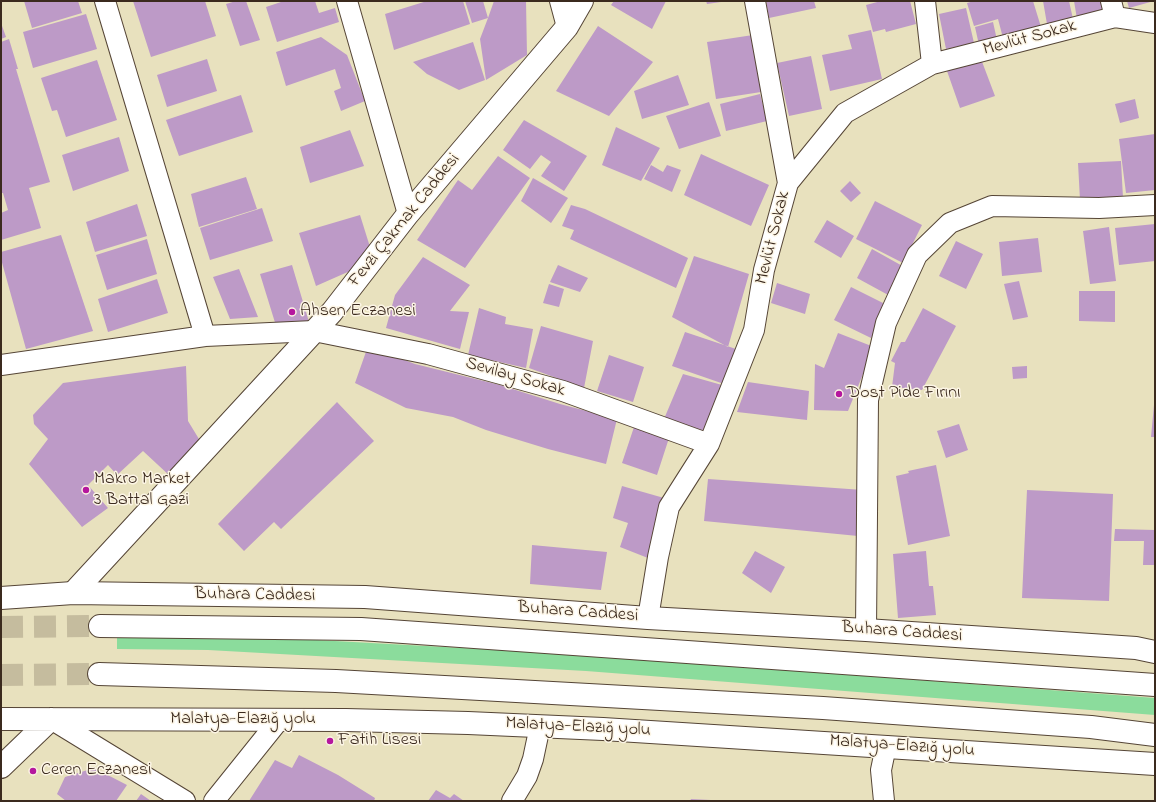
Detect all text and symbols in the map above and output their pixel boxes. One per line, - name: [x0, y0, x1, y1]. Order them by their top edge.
- street label: Mevlüt Sokak: [981, 16, 1079, 62]
- street label: Fevzi Çakmak Caddesi: [344, 150, 466, 292]
- street label: Mevlüt Sokak: [752, 189, 796, 287]
- place label: Ahsen Eczanesi: [300, 301, 416, 323]
- marker: Ahsen Eczanesi: [287, 307, 297, 317]
- street label: Sevilay Sokak: [463, 353, 567, 403]
- place label: Dost Pide Fırını: [847, 383, 960, 405]
- marker: Dost Pide Fırını: [834, 389, 844, 399]
- place label: Makro Market 3 Battal Gazi: [94, 469, 190, 512]
- marker: Makro Market 3 Battal Gazi: [81, 485, 91, 495]
- street label: Buhara Caddesi: [194, 584, 316, 608]
- street label: Buhara Caddesi: [517, 598, 639, 628]
- street label: Buhara Caddesi: [841, 618, 963, 648]
- street label: Malatya-Elazığ yolu: [170, 709, 316, 731]
- street label: Malatya-Elazığ yolu: [505, 713, 651, 743]
- place label: Fatih Lisesi: [338, 730, 421, 752]
- street label: Malatya-Elazığ yolu: [829, 731, 975, 763]
- marker: Fatih Lisesi: [325, 736, 335, 746]
- place label: Ceren Eczanesi: [41, 760, 151, 782]
- marker: Ceren Eczanesi: [28, 766, 38, 776]

